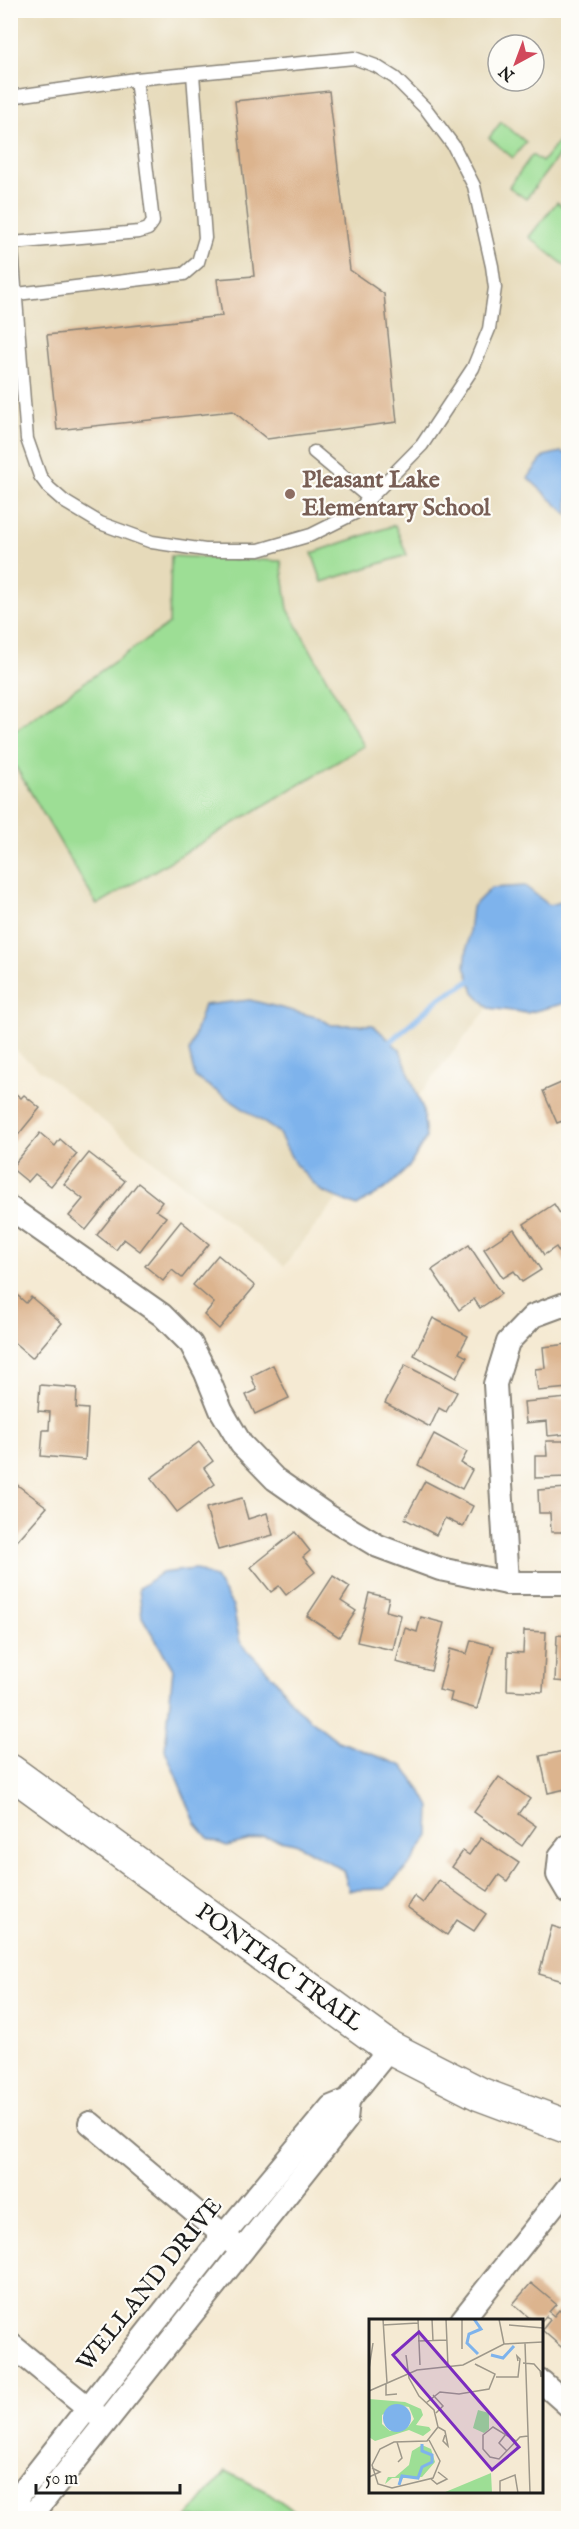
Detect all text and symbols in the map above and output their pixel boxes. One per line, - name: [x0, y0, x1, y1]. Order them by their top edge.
- north arrow: [486, 33, 546, 93]
- text: N: [496, 61, 520, 86]
- place label: Pleasant Lake Elementary School: [302, 465, 491, 524]
- marker: Pleasant Lake Elementary School: [283, 487, 297, 501]
- street label: PONTIAC TRAIL: [189, 1897, 370, 2040]
- street label: WELLAND DRIVE: [70, 2192, 230, 2378]
- inset map: [369, 2319, 543, 2493]
- scale bar: [36, 2457, 180, 2495]
- text: 50 m: [45, 2468, 78, 2491]

